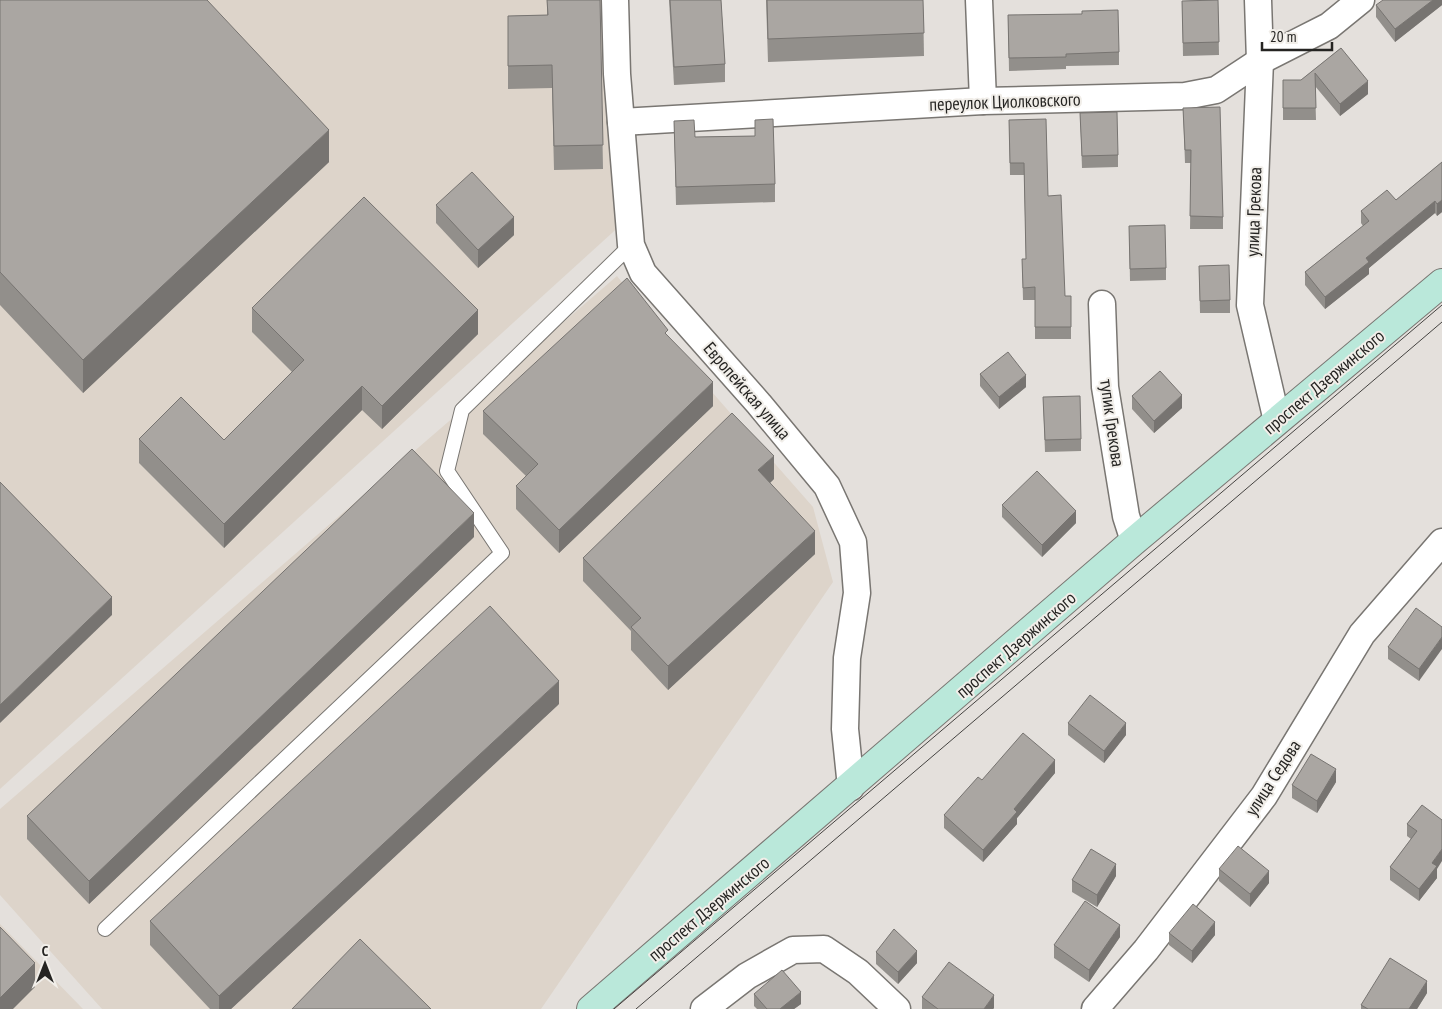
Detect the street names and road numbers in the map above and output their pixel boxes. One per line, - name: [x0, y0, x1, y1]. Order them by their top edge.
- street label: переулок Циолковского: [929, 87, 1081, 116]
- street label: улица Грекова: [1240, 167, 1267, 257]
- street label: проспект Дзержинского: [1258, 324, 1389, 439]
- street label: Европейская улица: [699, 337, 796, 444]
- street label: тупик Грекова: [1095, 378, 1130, 468]
- street label: проспект Дзержинского: [951, 586, 1080, 703]
- street label: улица Седова: [1240, 735, 1306, 820]
- street label: проспект Дзержинского: [643, 851, 774, 966]

